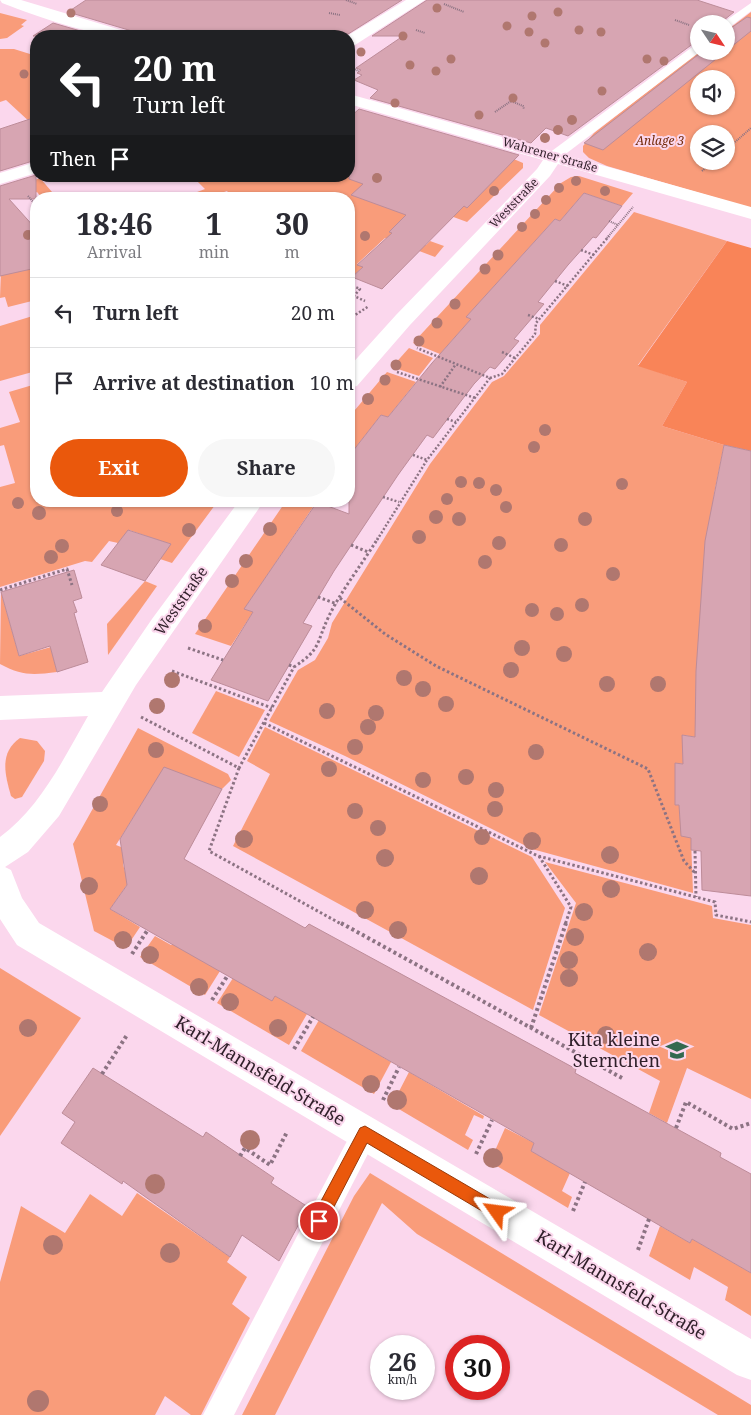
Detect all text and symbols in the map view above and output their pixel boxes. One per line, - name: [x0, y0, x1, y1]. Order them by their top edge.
- north arrow: [690, 15, 735, 60]
- map controls: [690, 15, 735, 170]
- text: 20 m: [133, 44, 216, 91]
- icon: left: [50, 50, 115, 115]
- button: sound: [690, 70, 735, 115]
- text: Turn left: [133, 89, 225, 119]
- button: layers: [690, 125, 735, 170]
- park label: Anlage 3: [635, 132, 685, 149]
- street label: Wahrener Straße: [501, 133, 600, 176]
- icon: arrive: [106, 145, 134, 173]
- text: Then: [50, 146, 96, 172]
- street label: Weststraße: [485, 174, 542, 232]
- text: 18:46: [76, 203, 153, 244]
- text: 1: [206, 203, 222, 244]
- text: 30: [275, 203, 309, 244]
- text: Arrival: [87, 241, 142, 263]
- text: min: [199, 241, 229, 263]
- text: m: [285, 241, 300, 263]
- icon: left: [50, 299, 78, 327]
- text: Turn left: [93, 300, 179, 326]
- text: 20 m: [291, 300, 335, 326]
- icon: arrive: [50, 369, 78, 397]
- text: Arrive at destination: [93, 370, 295, 396]
- text: 10 m: [310, 370, 354, 396]
- button: Exit: [50, 439, 188, 497]
- button: Share: [198, 439, 335, 497]
- street label: Weststraße: [149, 562, 211, 639]
- street label: Karl-Mannsfeld-Straße: [171, 1010, 350, 1131]
- place label: Kita kleine Sternchen: [568, 1027, 660, 1072]
- school or university icon: Kita kleine Sternchen: [664, 1037, 690, 1063]
- position arrow: [470, 1185, 522, 1237]
- pin: [298, 1200, 340, 1242]
- icon: arrive: [305, 1207, 333, 1235]
- street label: Karl-Mannsfeld-Straße: [532, 1224, 711, 1345]
- speed limit sign: 30: [445, 1335, 510, 1400]
- text: 26: [388, 1344, 417, 1378]
- text: km/h: [388, 1371, 417, 1388]

